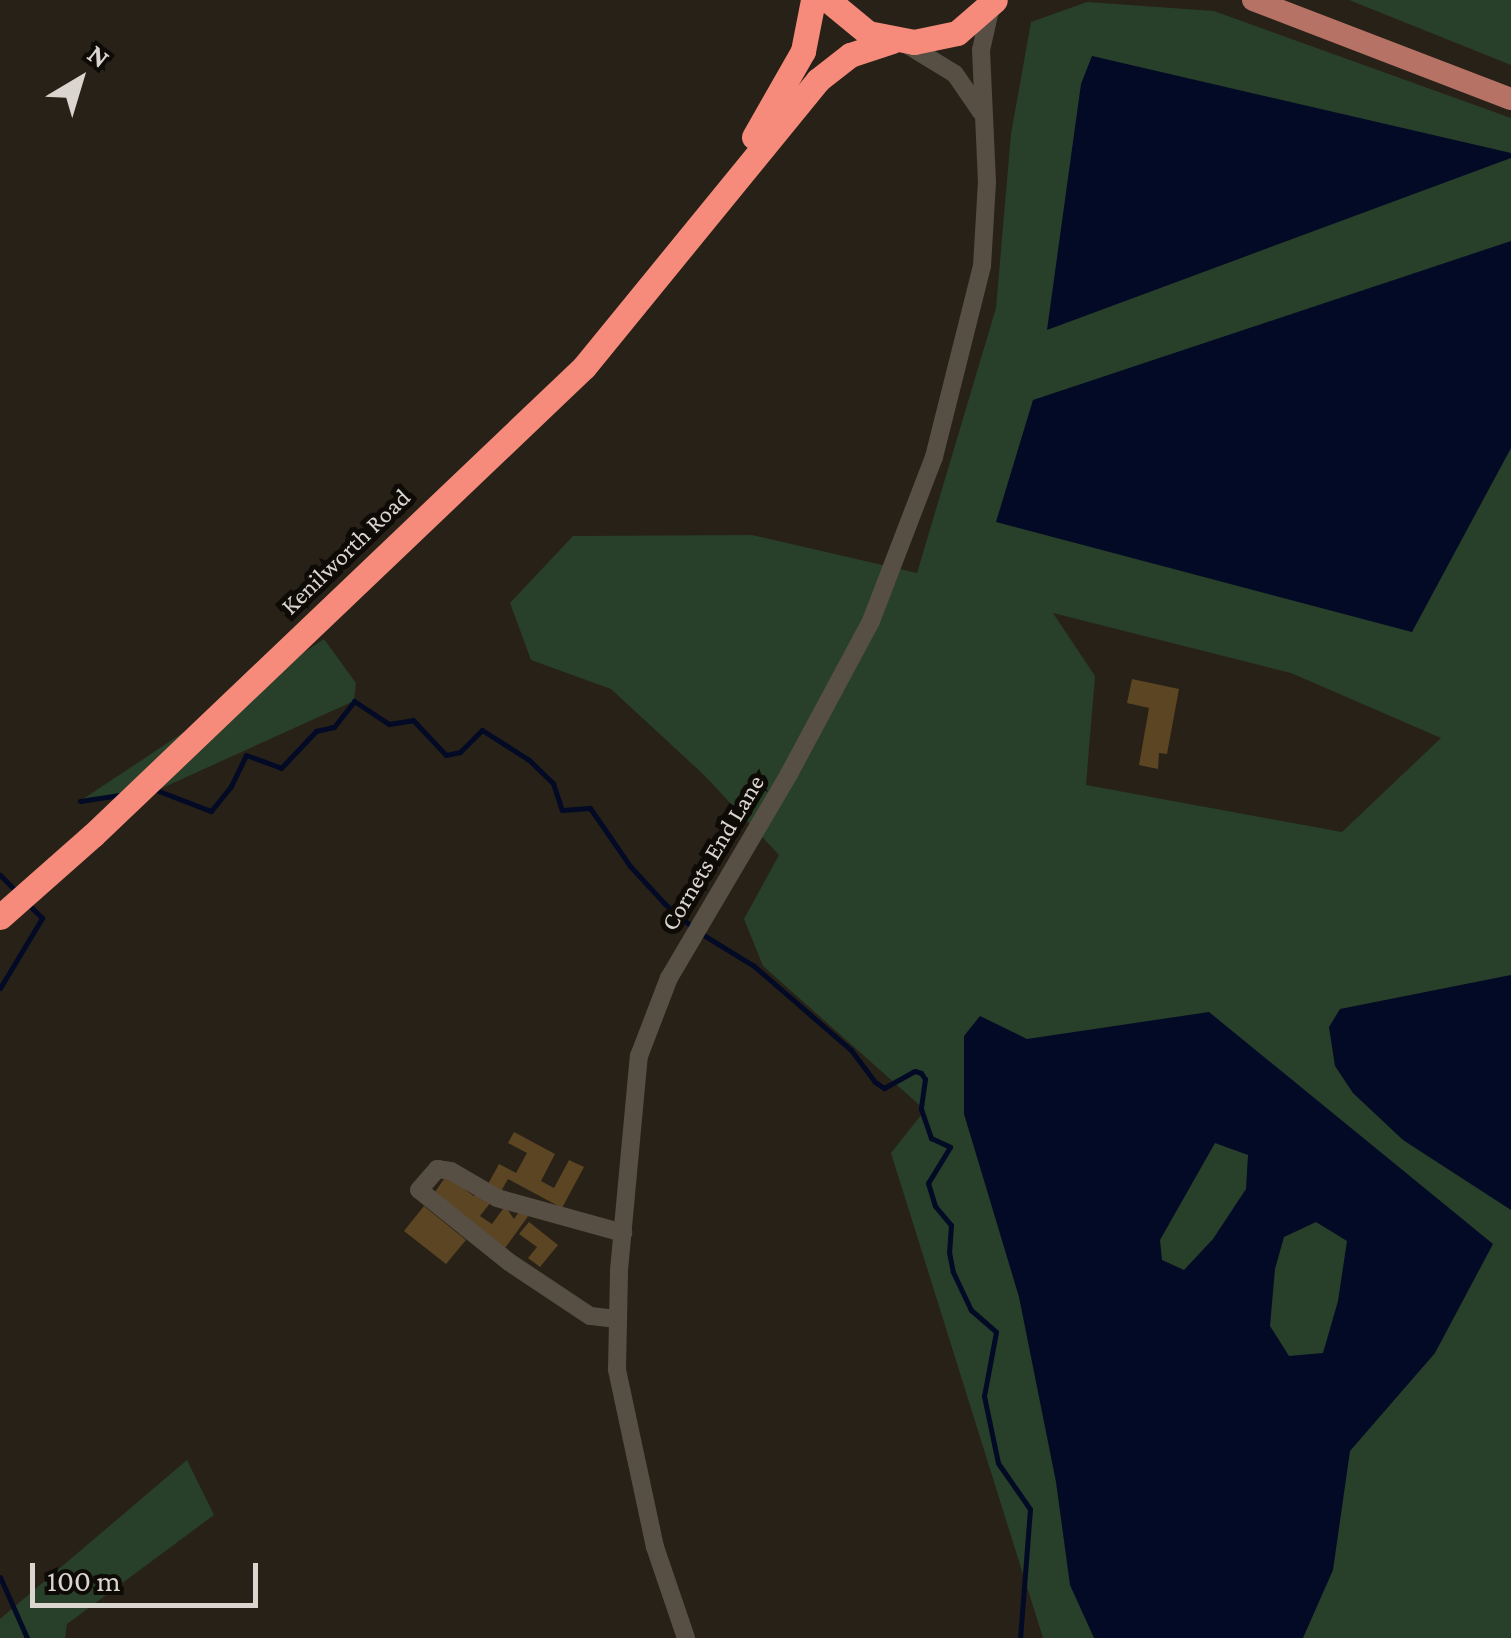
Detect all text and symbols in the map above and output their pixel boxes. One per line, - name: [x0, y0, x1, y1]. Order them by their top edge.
- north arrow: [30, 30, 130, 130]
- text: N: [82, 38, 116, 74]
- street label: Kenilworth Road: [275, 483, 417, 621]
- street label: Cornets End Lane: [655, 770, 771, 936]
- scale bar: [35, 1543, 262, 1605]
- text: 100 m: [47, 1564, 121, 1597]

